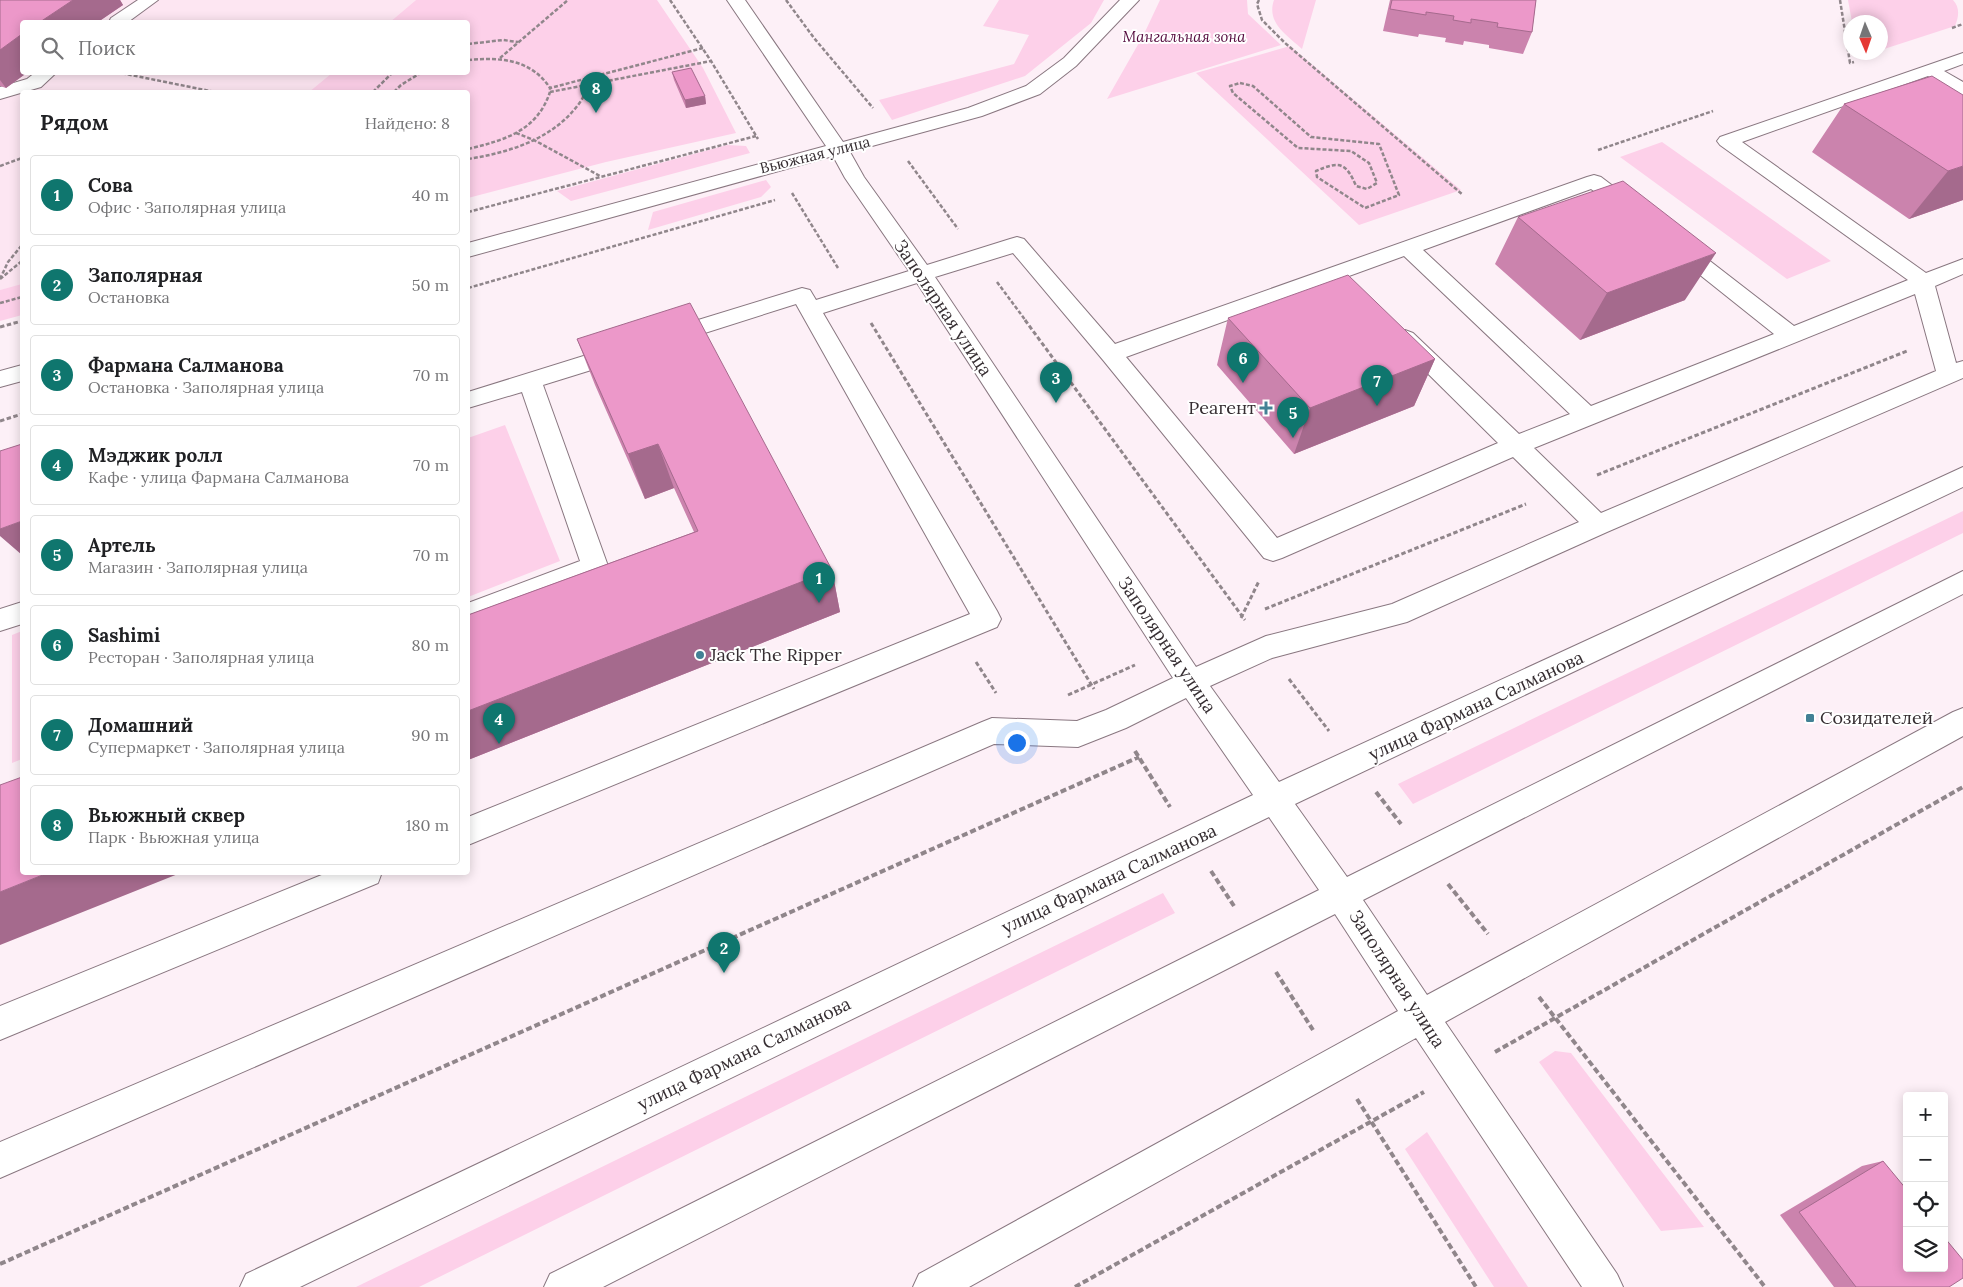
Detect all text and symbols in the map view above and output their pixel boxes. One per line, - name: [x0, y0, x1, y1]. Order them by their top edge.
- north arrow: [1843, 15, 1888, 60]
- search box: [20, 20, 470, 75]
- park label: Мангальная зона: [1123, 27, 1246, 46]
- icon: search: [38, 34, 66, 62]
- text: Поиск: [78, 36, 135, 60]
- pin: 8: [580, 72, 612, 113]
- text: Рядом: [40, 109, 109, 136]
- text: Найдено: 8: [365, 113, 450, 133]
- street label: Вьюжная улица: [758, 132, 872, 177]
- text: Сова: [88, 173, 133, 197]
- text: 1: [54, 185, 60, 205]
- text: 40 m: [412, 185, 449, 205]
- text: Офис · Заполярная улица: [88, 197, 286, 217]
- street label: Заполярная улица: [889, 235, 998, 380]
- text: Заполярная: [88, 263, 203, 287]
- text: 2: [53, 275, 61, 295]
- text: 50 m: [412, 275, 449, 295]
- text: Остановка: [88, 287, 170, 307]
- pin: 6: [1227, 342, 1259, 383]
- text: Фармана Салманова: [88, 353, 284, 377]
- pin: 3: [1040, 362, 1072, 403]
- text: 3: [53, 365, 61, 385]
- text: 70 m: [413, 365, 449, 385]
- pin: 7: [1361, 365, 1393, 406]
- text: Остановка · Заполярная улица: [88, 377, 324, 397]
- place label: Реагент: [1188, 396, 1256, 419]
- pin: 5: [1277, 397, 1309, 438]
- marker: Реагент: [1260, 402, 1272, 414]
- text: Мэджик ролл: [88, 443, 223, 467]
- text: 4: [53, 455, 61, 475]
- text: 70 m: [413, 455, 449, 475]
- text: Кафе · улица Фармана Салманова: [88, 467, 349, 487]
- text: Артель: [88, 533, 156, 557]
- text: 5: [53, 545, 61, 565]
- text: 70 m: [413, 545, 449, 565]
- text: Магазин · Заполярная улица: [88, 557, 308, 577]
- pin: 1: [803, 562, 835, 603]
- street label: Заполярная улица: [1113, 572, 1222, 717]
- text: Sashimi: [88, 623, 160, 647]
- text: 6: [52, 635, 62, 655]
- text: 80 m: [412, 635, 449, 655]
- place label: Jack The Ripper: [709, 643, 842, 666]
- street label: улица Фармана Салманова: [1365, 646, 1587, 766]
- text: Ресторан · Заполярная улица: [88, 647, 314, 667]
- marker: Jack The Ripper: [694, 649, 706, 661]
- pin: 4: [483, 703, 515, 744]
- place label: Созидателей: [1820, 706, 1933, 729]
- marker: Созидателей: [1804, 712, 1816, 724]
- text: Домашний: [88, 713, 193, 737]
- text: 7: [53, 725, 61, 745]
- text: 90 m: [411, 725, 449, 745]
- your location: [1004, 730, 1030, 756]
- text: Супермаркет · Заполярная улица: [88, 737, 345, 757]
- text: Вьюжный сквер: [88, 803, 245, 827]
- text: 8: [52, 815, 62, 835]
- text: 180 m: [406, 815, 449, 835]
- street label: улица Фармана Салманова: [998, 819, 1220, 939]
- text: Парк · Вьюжная улица: [88, 827, 260, 847]
- street label: Заполярная улица: [1344, 905, 1451, 1052]
- pin: 2: [708, 932, 740, 973]
- street label: улица Фармана Салманова: [633, 992, 854, 1115]
- map controls: [1903, 1092, 1948, 1272]
- button: +: [1903, 1092, 1948, 1137]
- button: −: [1903, 1137, 1948, 1182]
- button: locate: [1903, 1182, 1948, 1227]
- button: layers: [1903, 1227, 1948, 1272]

